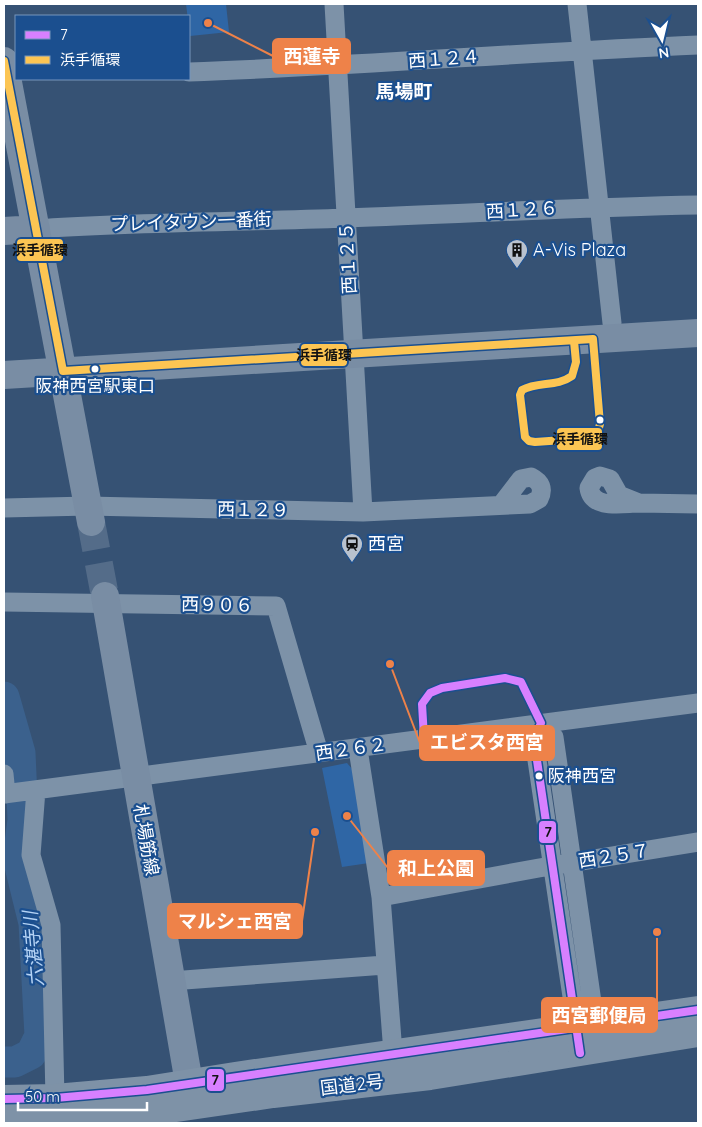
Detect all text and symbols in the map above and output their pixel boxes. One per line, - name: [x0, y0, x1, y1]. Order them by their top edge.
- legend: [15, 15, 190, 80]
- north arrow: [637, 15, 687, 65]
- text: 7: [60, 25, 68, 44]
- callout: 西蓮寺: [273, 39, 350, 73]
- text: N: [657, 43, 670, 63]
- text: 西蓮寺: [283, 44, 341, 68]
- street label: 西１２４: [407, 45, 481, 72]
- text: 浜手循環: [60, 50, 120, 69]
- district label: 馬場町: [375, 79, 433, 103]
- street label: 西１２６: [485, 196, 559, 223]
- street label: プレイタウン一番街: [110, 207, 272, 236]
- street label: 西１２５: [334, 221, 361, 295]
- line badge: 浜手循環: [16, 238, 64, 262]
- building icon: A-Vis Plaza: [505, 238, 529, 269]
- place label: A-Vis Plaza: [533, 238, 626, 261]
- text: 浜手循環: [12, 241, 68, 259]
- line badge: 浜手循環: [300, 343, 348, 367]
- text: 浜手循環: [296, 346, 352, 364]
- marker: 阪神西宮駅東口: [90, 364, 100, 374]
- place label: 阪神西宮駅東口: [36, 375, 155, 396]
- unlabelled marker: [595, 415, 605, 425]
- line badge: 浜手循環: [556, 427, 603, 451]
- text: 浜手循環: [552, 430, 608, 448]
- street label: 西１２９: [217, 497, 289, 522]
- station icon: 西宮: [340, 532, 364, 563]
- place label: 西宮: [368, 532, 404, 555]
- street label: 西９０６: [181, 592, 253, 617]
- callout: エビスタ西宮: [420, 726, 554, 760]
- text: エビスタ西宮: [430, 730, 544, 754]
- street label: 西２６２: [314, 732, 388, 765]
- place label: 阪神西宮: [548, 765, 616, 786]
- marker: 阪神西宮: [534, 771, 544, 781]
- street label: 札場筋線: [129, 802, 164, 877]
- line badge: 7: [538, 820, 557, 844]
- text: 7: [544, 823, 552, 841]
- street label: 西２５７: [577, 839, 651, 872]
- callout: 和上公園: [388, 851, 484, 885]
- text: 和上公園: [398, 856, 474, 880]
- callout: マルシェ西宮: [168, 904, 302, 938]
- water label: 六湛寺川: [18, 908, 48, 988]
- text: マルシェ西宮: [178, 909, 292, 933]
- callout: 西宮郵便局: [542, 998, 657, 1032]
- text: 西宮郵便局: [551, 1003, 647, 1027]
- line badge: 7: [206, 1068, 225, 1092]
- street label: 国道2号: [319, 1069, 385, 1100]
- text: 7: [211, 1071, 219, 1089]
- scale bar: [18, 1080, 146, 1112]
- text: 50 m: [25, 1087, 60, 1106]

